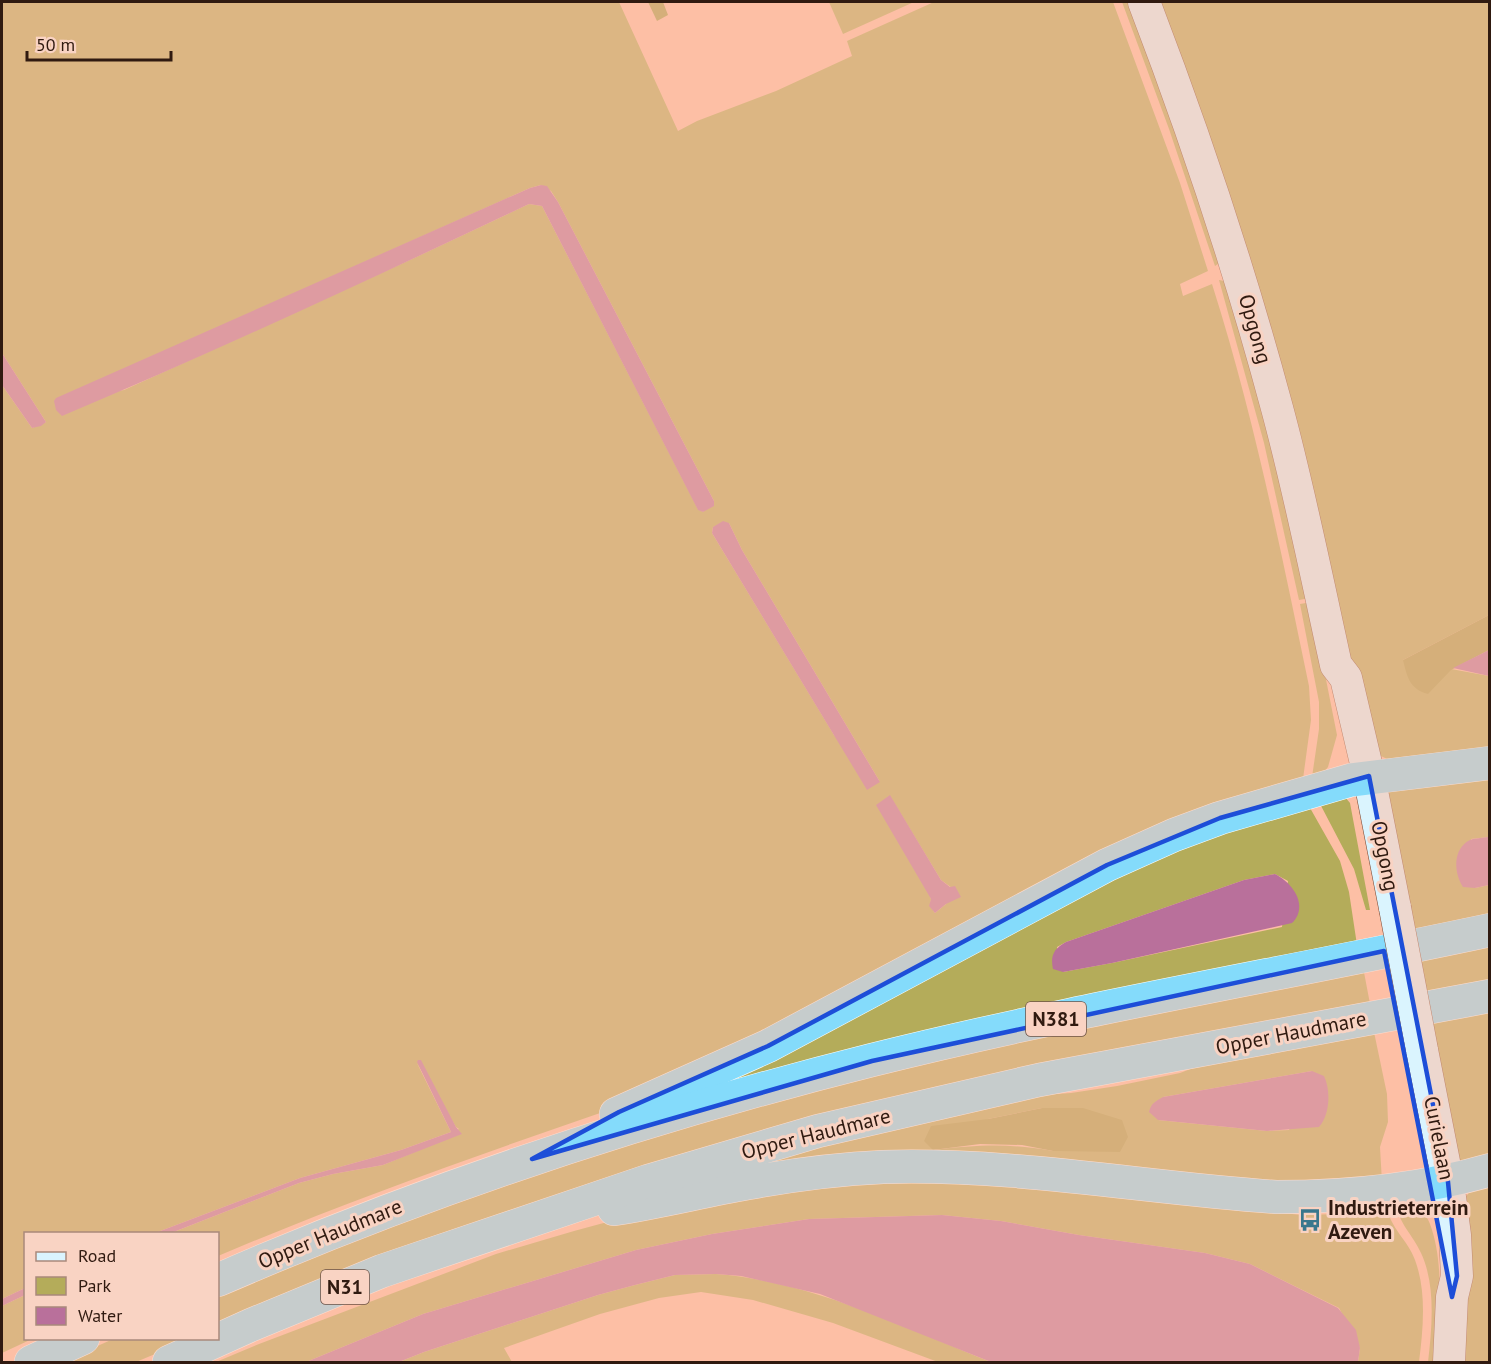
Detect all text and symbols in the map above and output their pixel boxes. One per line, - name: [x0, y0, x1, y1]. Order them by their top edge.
- scale bar: [27, 24, 171, 62]
- text: 50 m: [36, 33, 75, 56]
- street label: Opgong: [1233, 291, 1278, 367]
- street label: Opgong: [1365, 818, 1406, 893]
- road number: N381: [1026, 1002, 1086, 1036]
- street label: Opper Haudmare: [1213, 1005, 1369, 1060]
- street label: Curielaan: [1418, 1094, 1461, 1182]
- street label: Opper Haudmare: [738, 1102, 893, 1165]
- street label: Opper Haudmare: [254, 1192, 406, 1275]
- place label: Industrieterrein Azeven: [1328, 1194, 1468, 1245]
- bus stop icon: Industrieterrein Azeven: [1297, 1207, 1323, 1233]
- legend: [24, 1232, 219, 1340]
- text: Road: [78, 1244, 116, 1267]
- road number: N31: [321, 1270, 369, 1304]
- text: Park: [78, 1274, 111, 1297]
- text: Water: [78, 1304, 122, 1327]

